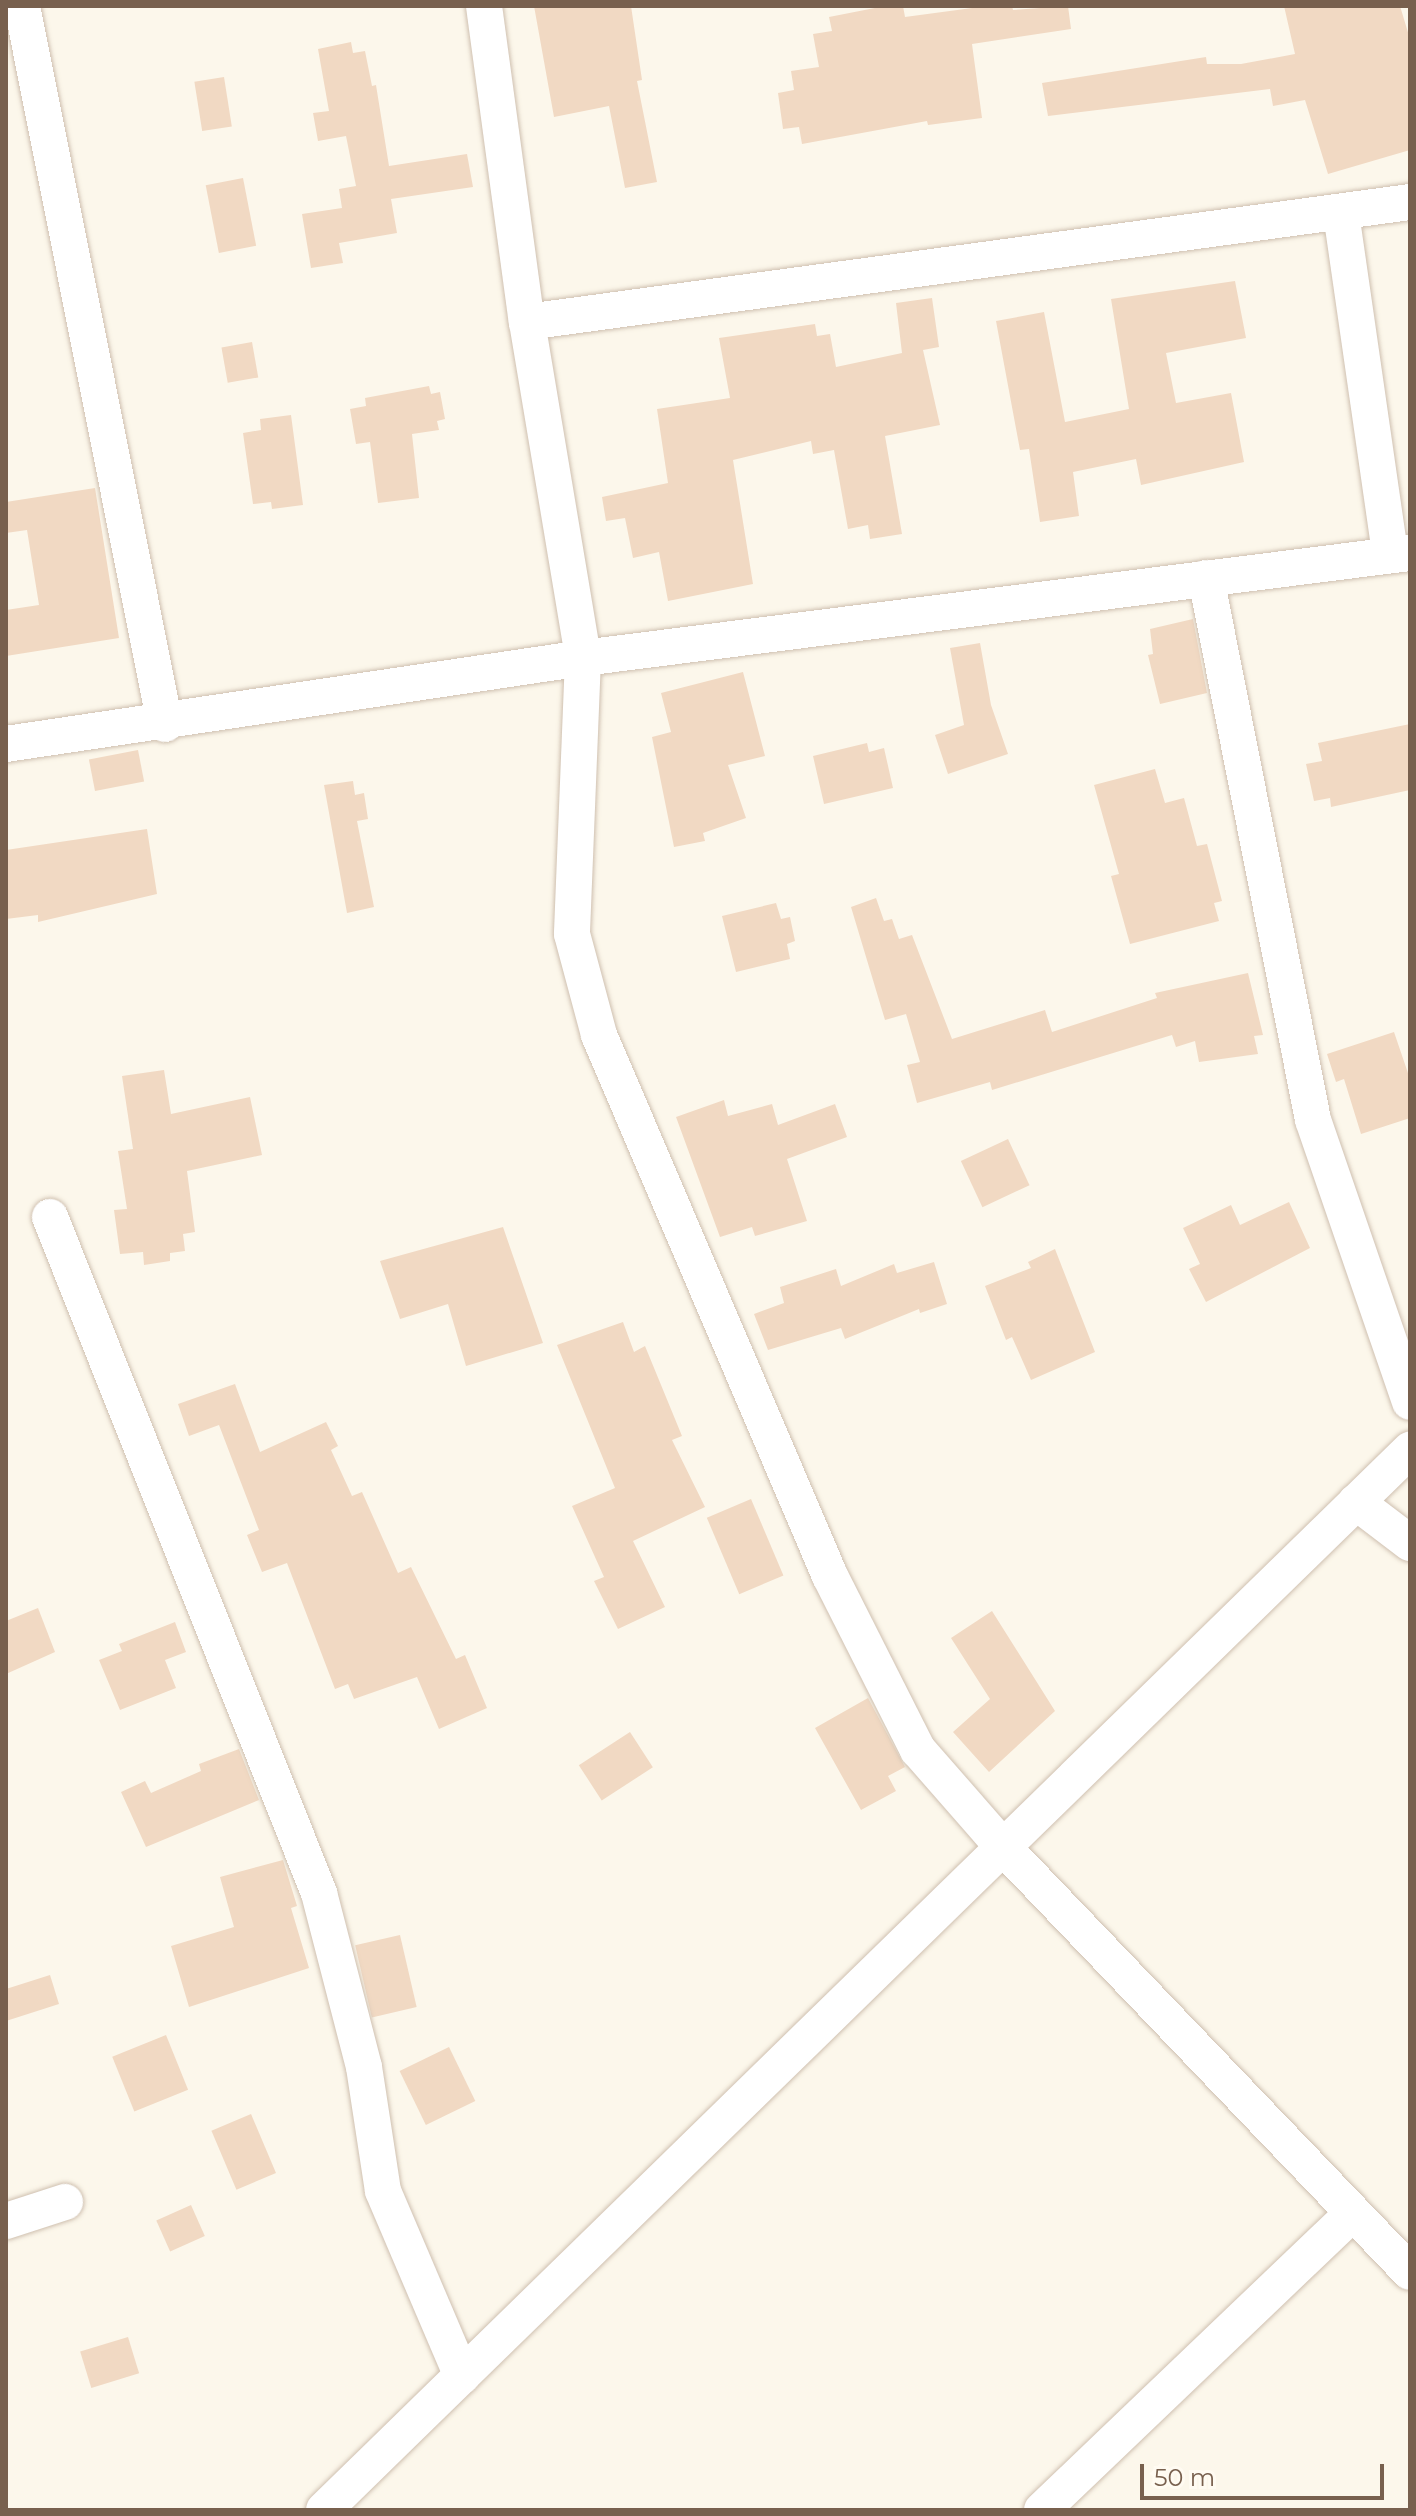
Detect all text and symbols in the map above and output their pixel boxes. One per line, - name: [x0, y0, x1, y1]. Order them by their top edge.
- scale bar: [1144, 2448, 1388, 2498]
- text: 50 m: [1154, 2463, 1215, 2492]

